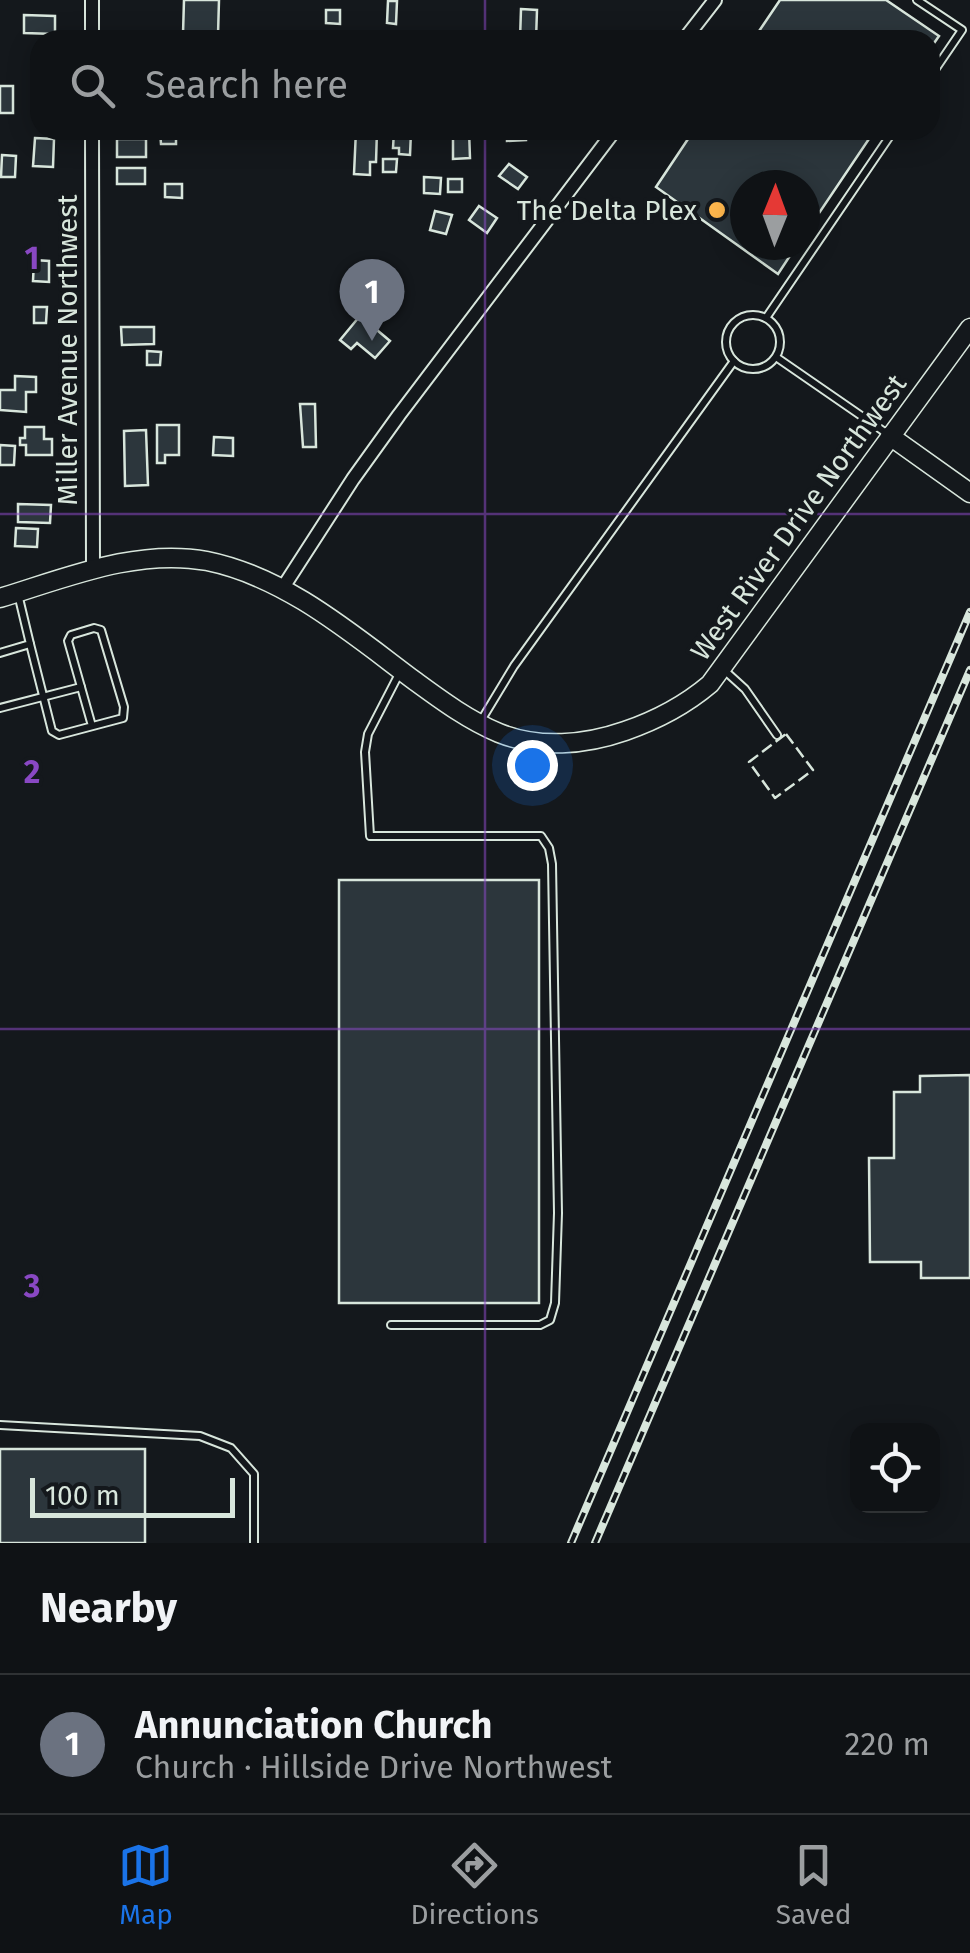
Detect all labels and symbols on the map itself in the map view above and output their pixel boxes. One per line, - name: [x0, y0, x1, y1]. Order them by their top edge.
- north arrow: [730, 170, 820, 260]
- street label: Miller Avenue Northwest: [51, 194, 84, 506]
- place label: The Delta Plex: [517, 194, 697, 227]
- marker: The Delta Plex: [706, 199, 728, 221]
- text: 1: [25, 239, 39, 277]
- pin: 1: [340, 258, 404, 341]
- street label: West River Drive Northwest: [684, 367, 914, 667]
- your location: [507, 740, 558, 791]
- text: 2: [24, 753, 40, 791]
- text: 3: [23, 1267, 40, 1305]
- scale bar: [30, 1473, 235, 1518]

